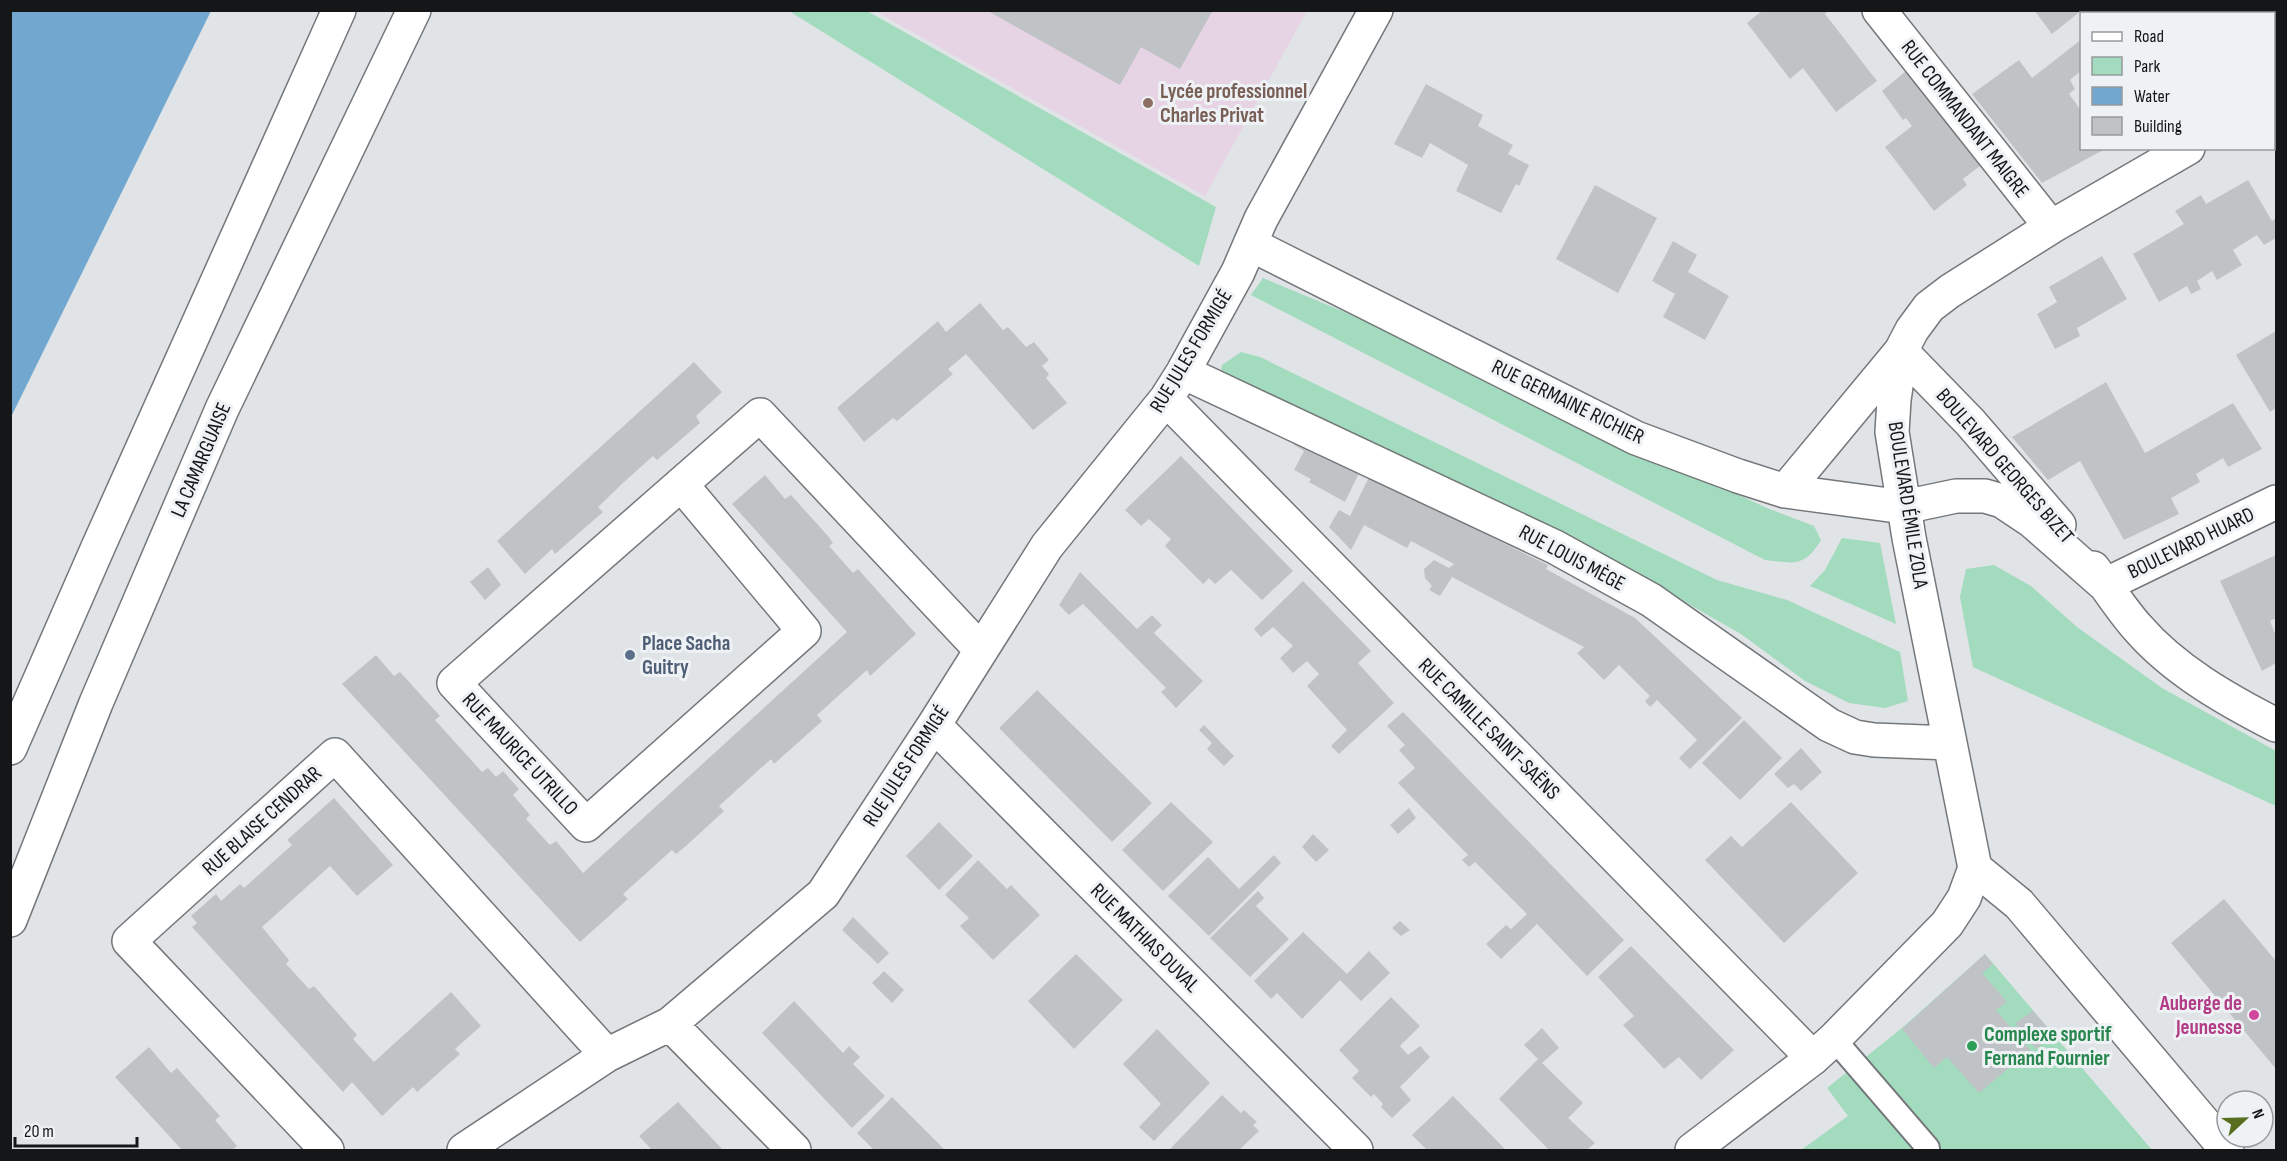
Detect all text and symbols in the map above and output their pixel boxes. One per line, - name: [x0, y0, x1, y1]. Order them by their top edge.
- legend: [2080, 12, 2275, 150]
- text: Road: [2134, 26, 2164, 47]
- street label: RUE COMMANDANT MAIGRE: [1896, 35, 2034, 203]
- text: Park: [2134, 56, 2160, 77]
- place label: Lycée professionnel Charles Privat: [1160, 79, 1307, 128]
- text: Water: [2134, 86, 2170, 107]
- marker: Lycée professionnel Charles Privat: [1141, 96, 1155, 110]
- text: Building: [2134, 116, 2182, 137]
- street label: RUE JULES FORMIGÉ: [1144, 285, 1238, 417]
- street label: RUE GERMAINE RICHIER: [1488, 354, 1649, 450]
- street label: BOULEVARD GEORGES BIZET: [1931, 383, 2080, 549]
- street label: LA CAMARGUAISE: [166, 399, 236, 521]
- street label: BOULEVARD ÉMILE ZOLA: [1882, 420, 1934, 591]
- street label: BOULEVARD HUARD: [2124, 502, 2258, 584]
- street label: RUE LOUIS MÈGE: [1515, 520, 1629, 596]
- place label: Place Sacha Guitry: [642, 631, 730, 680]
- marker: Place Sacha Guitry: [623, 648, 637, 662]
- street label: RUE CAMILLE SAINT-SAËNS: [1413, 653, 1565, 805]
- street label: RUE MAURICE UTRILLO: [457, 688, 583, 820]
- street label: RUE JULES FORMIGÉ: [858, 701, 954, 831]
- street label: RUE BLAISE CENDRAR: [197, 761, 327, 881]
- street label: RUE MATHIAS DUVAL: [1085, 878, 1205, 998]
- place label: Auberge de Jeunesse: [2159, 991, 2242, 1040]
- marker: Auberge de Jeunesse: [2247, 1008, 2261, 1022]
- place label: Complexe sportif Fernand Fournier: [1984, 1022, 2112, 1071]
- marker: Complexe sportif Fernand Fournier: [1965, 1039, 1979, 1053]
- north arrow: [2215, 1089, 2275, 1149]
- text: N: [2247, 1106, 2268, 1121]
- scale bar: [15, 1110, 136, 1148]
- text: 20 m: [24, 1121, 54, 1142]

